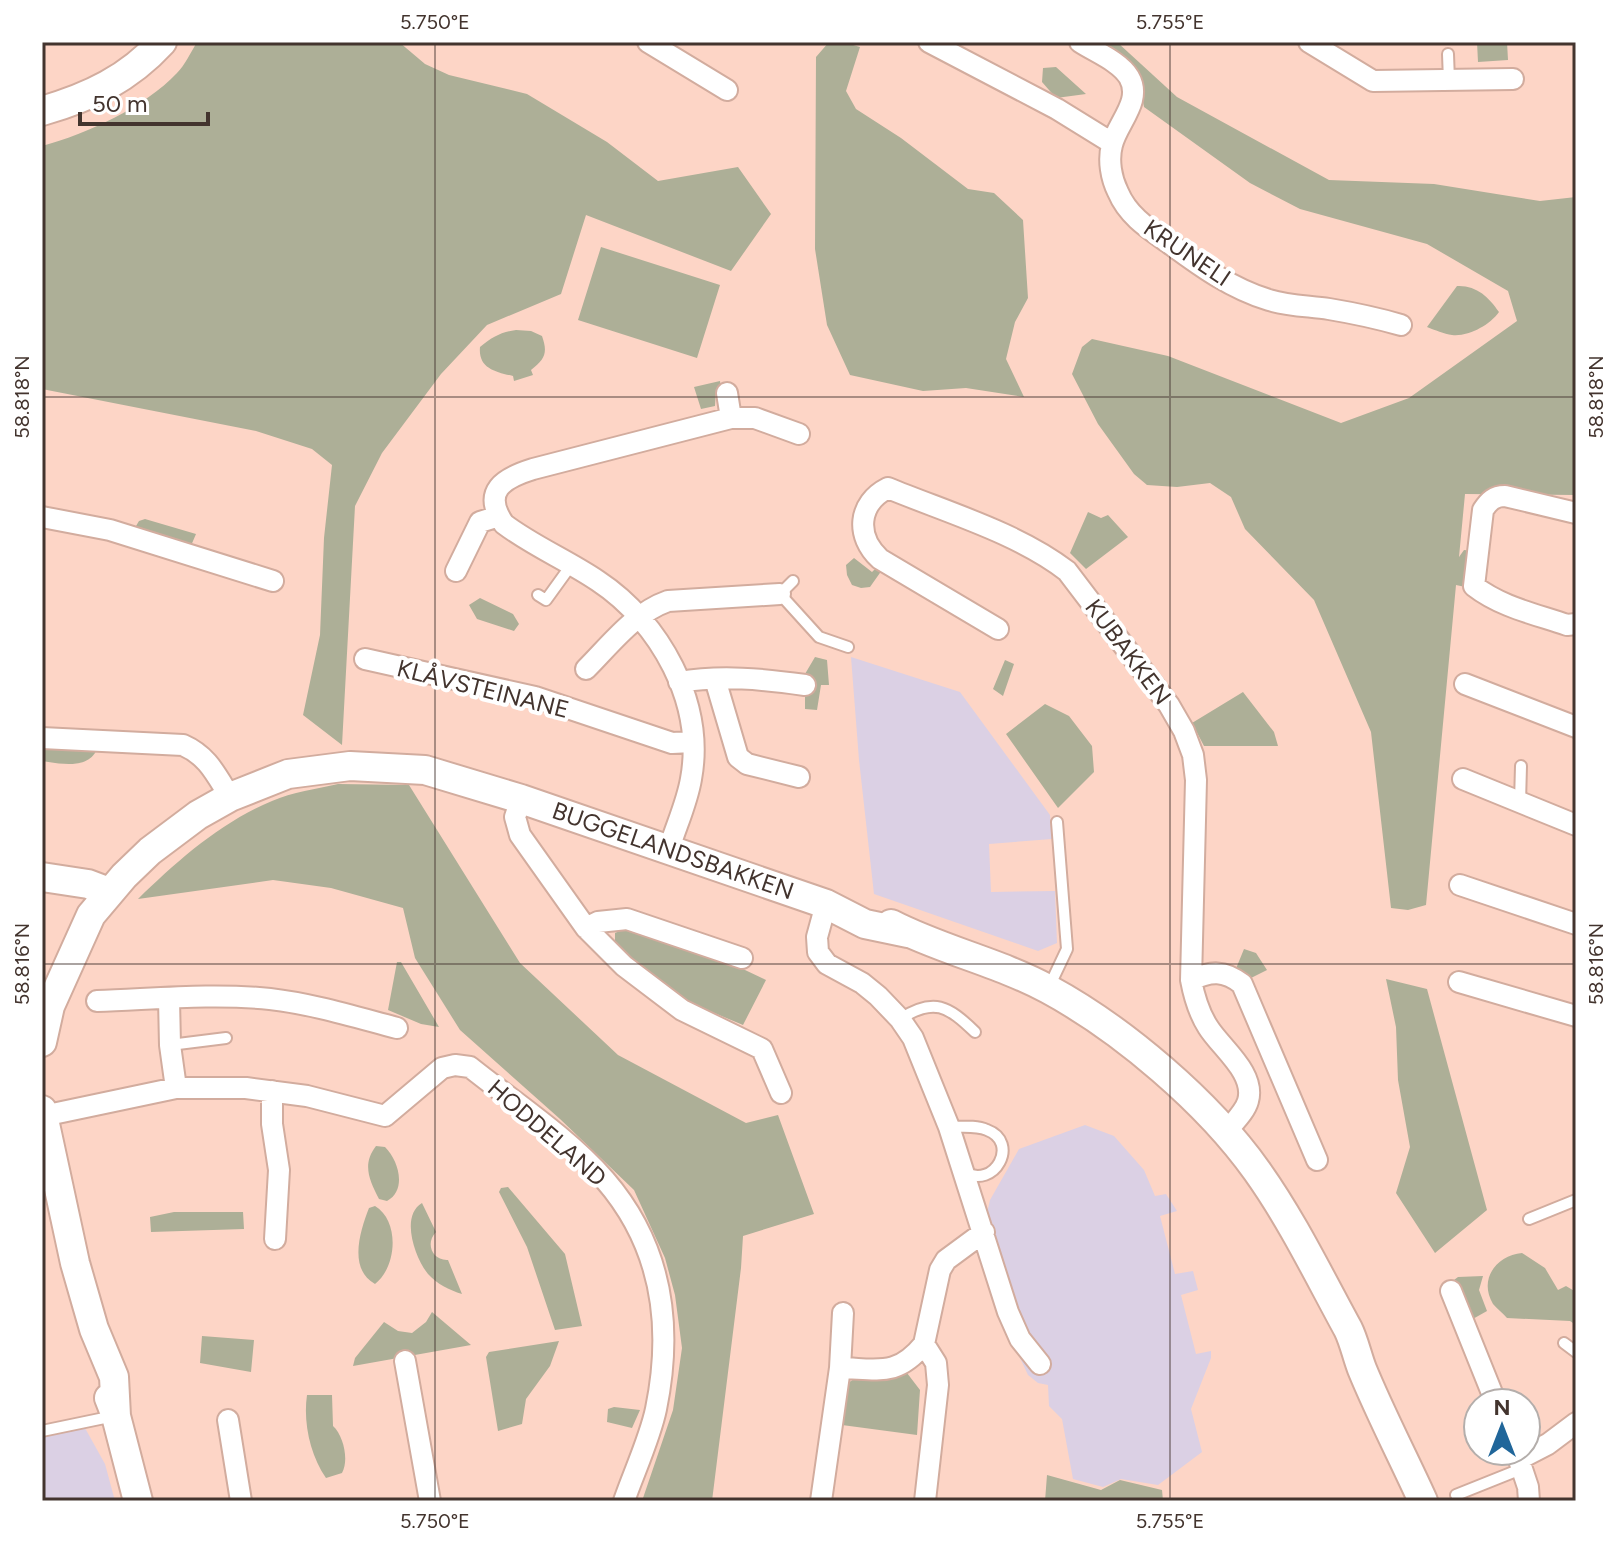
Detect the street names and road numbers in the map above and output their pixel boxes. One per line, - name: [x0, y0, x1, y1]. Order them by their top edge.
- street label: KRUNELI: [1138, 213, 1236, 292]
- street label: KUBAKKEN: [1079, 593, 1177, 710]
- street label: KLÅVSTEINANE: [394, 653, 572, 724]
- street label: BUGGELANDSBAKKEN: [548, 795, 798, 906]
- street label: HODDELAND: [482, 1073, 613, 1192]

